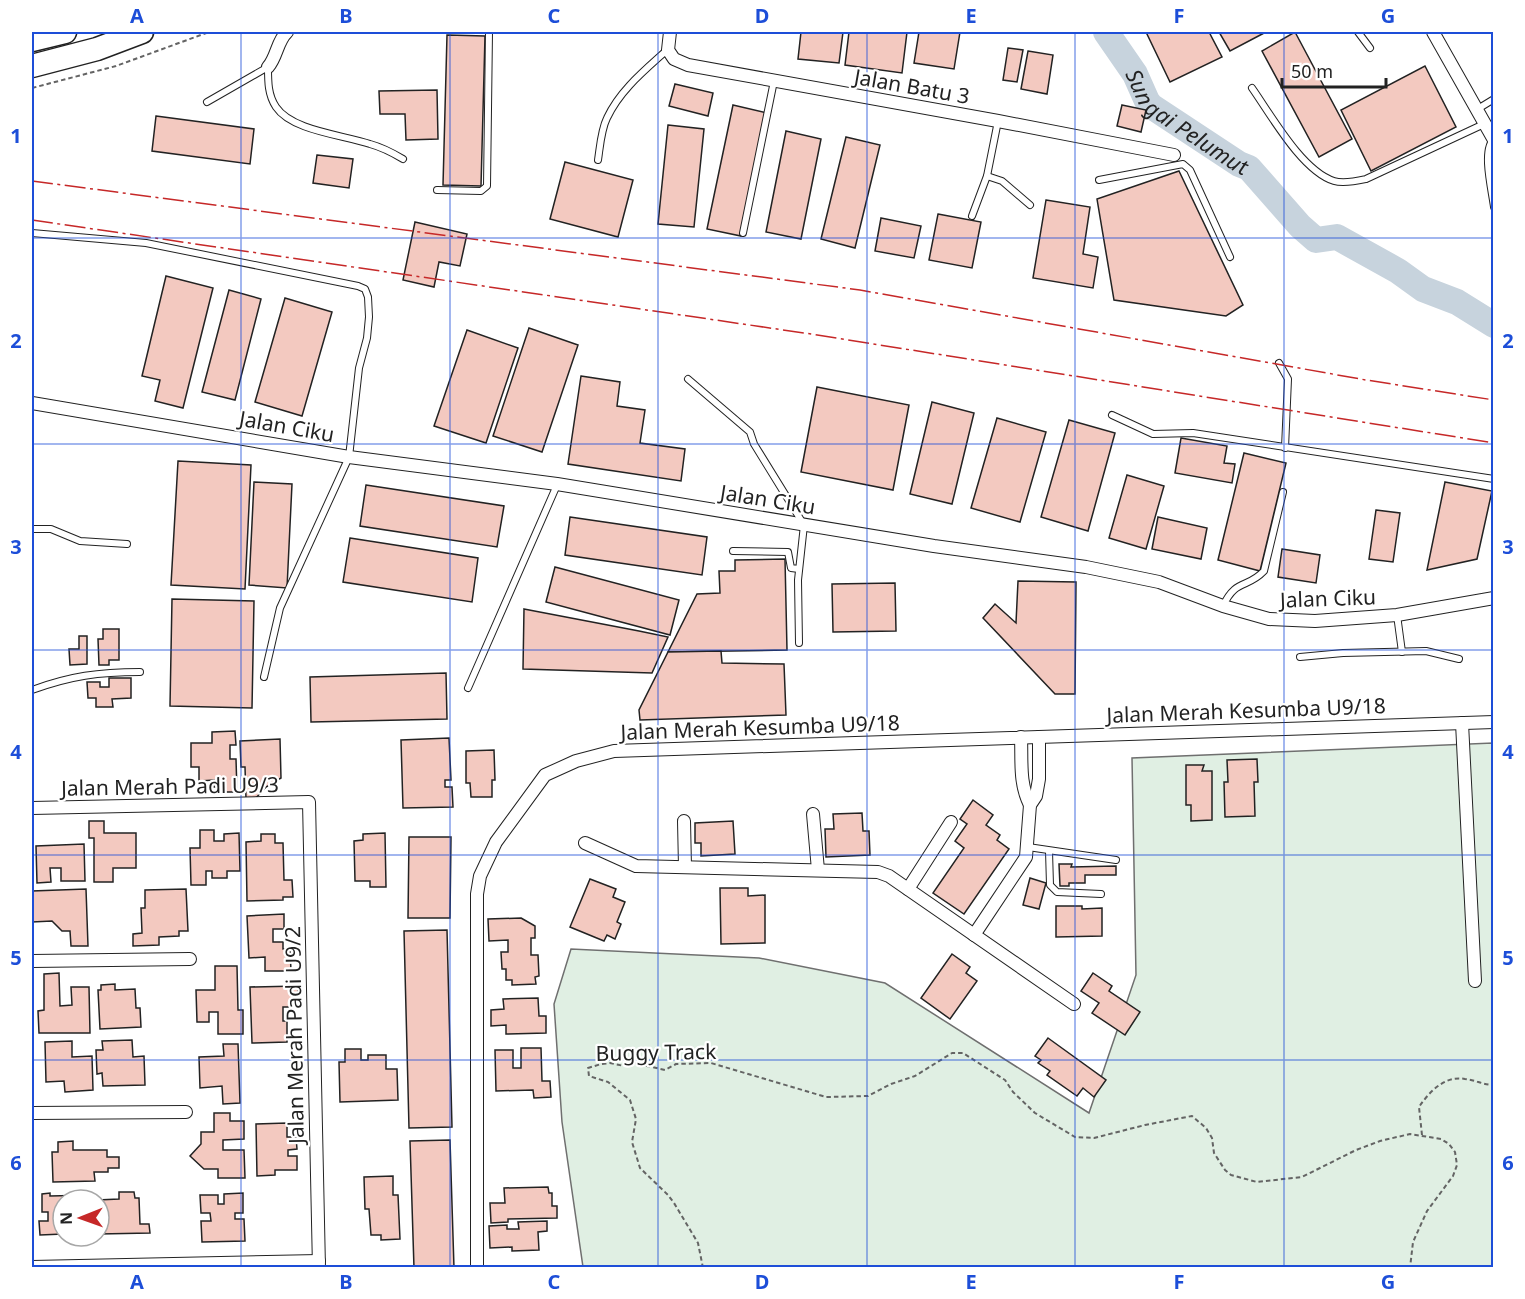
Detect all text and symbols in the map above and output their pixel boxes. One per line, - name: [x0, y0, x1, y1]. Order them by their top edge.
- text: A: [130, 2, 144, 29]
- text: B: [339, 2, 353, 29]
- text: C: [548, 2, 561, 29]
- text: D: [755, 2, 769, 29]
- text: E: [965, 2, 977, 29]
- text: F: [1174, 2, 1184, 29]
- text: G: [1381, 2, 1395, 29]
- scale bar: [1282, 51, 1386, 89]
- text: 50 m: [1291, 59, 1333, 83]
- street label: Jalan Batu 3: [850, 62, 972, 110]
- water label: Sungai Pelumut: [1120, 64, 1254, 182]
- text: 1: [10, 122, 22, 149]
- text: 1: [1502, 122, 1514, 149]
- text: 2: [10, 327, 22, 354]
- text: 2: [1502, 327, 1514, 354]
- street label: Jalan Ciku: [235, 404, 337, 448]
- street label: Jalan Ciku: [716, 477, 818, 520]
- text: 3: [10, 533, 22, 560]
- text: 3: [1502, 533, 1514, 560]
- street label: Jalan Ciku: [1278, 582, 1376, 614]
- street label: Jalan Merah Kesumba U9/18: [1104, 691, 1386, 729]
- street label: Jalan Merah Kesumba U9/18: [618, 708, 900, 746]
- text: 4: [10, 738, 22, 765]
- text: 4: [1502, 738, 1514, 765]
- street label: Jalan Merah Padi U9/3: [59, 770, 279, 802]
- street label: Jalan Merah Padi U9/2: [278, 926, 310, 1146]
- text: 5: [10, 944, 22, 971]
- text: 5: [1502, 944, 1514, 971]
- street label: Buggy Track: [595, 1037, 717, 1067]
- text: 6: [10, 1149, 22, 1176]
- text: 6: [1502, 1149, 1514, 1176]
- north arrow: [51, 1188, 111, 1248]
- text: N: [55, 1212, 77, 1225]
- text: A: [130, 1268, 144, 1295]
- text: B: [339, 1268, 353, 1295]
- text: C: [548, 1268, 561, 1295]
- text: D: [755, 1268, 769, 1295]
- text: E: [965, 1268, 977, 1295]
- text: F: [1174, 1268, 1184, 1295]
- text: G: [1381, 1268, 1395, 1295]

